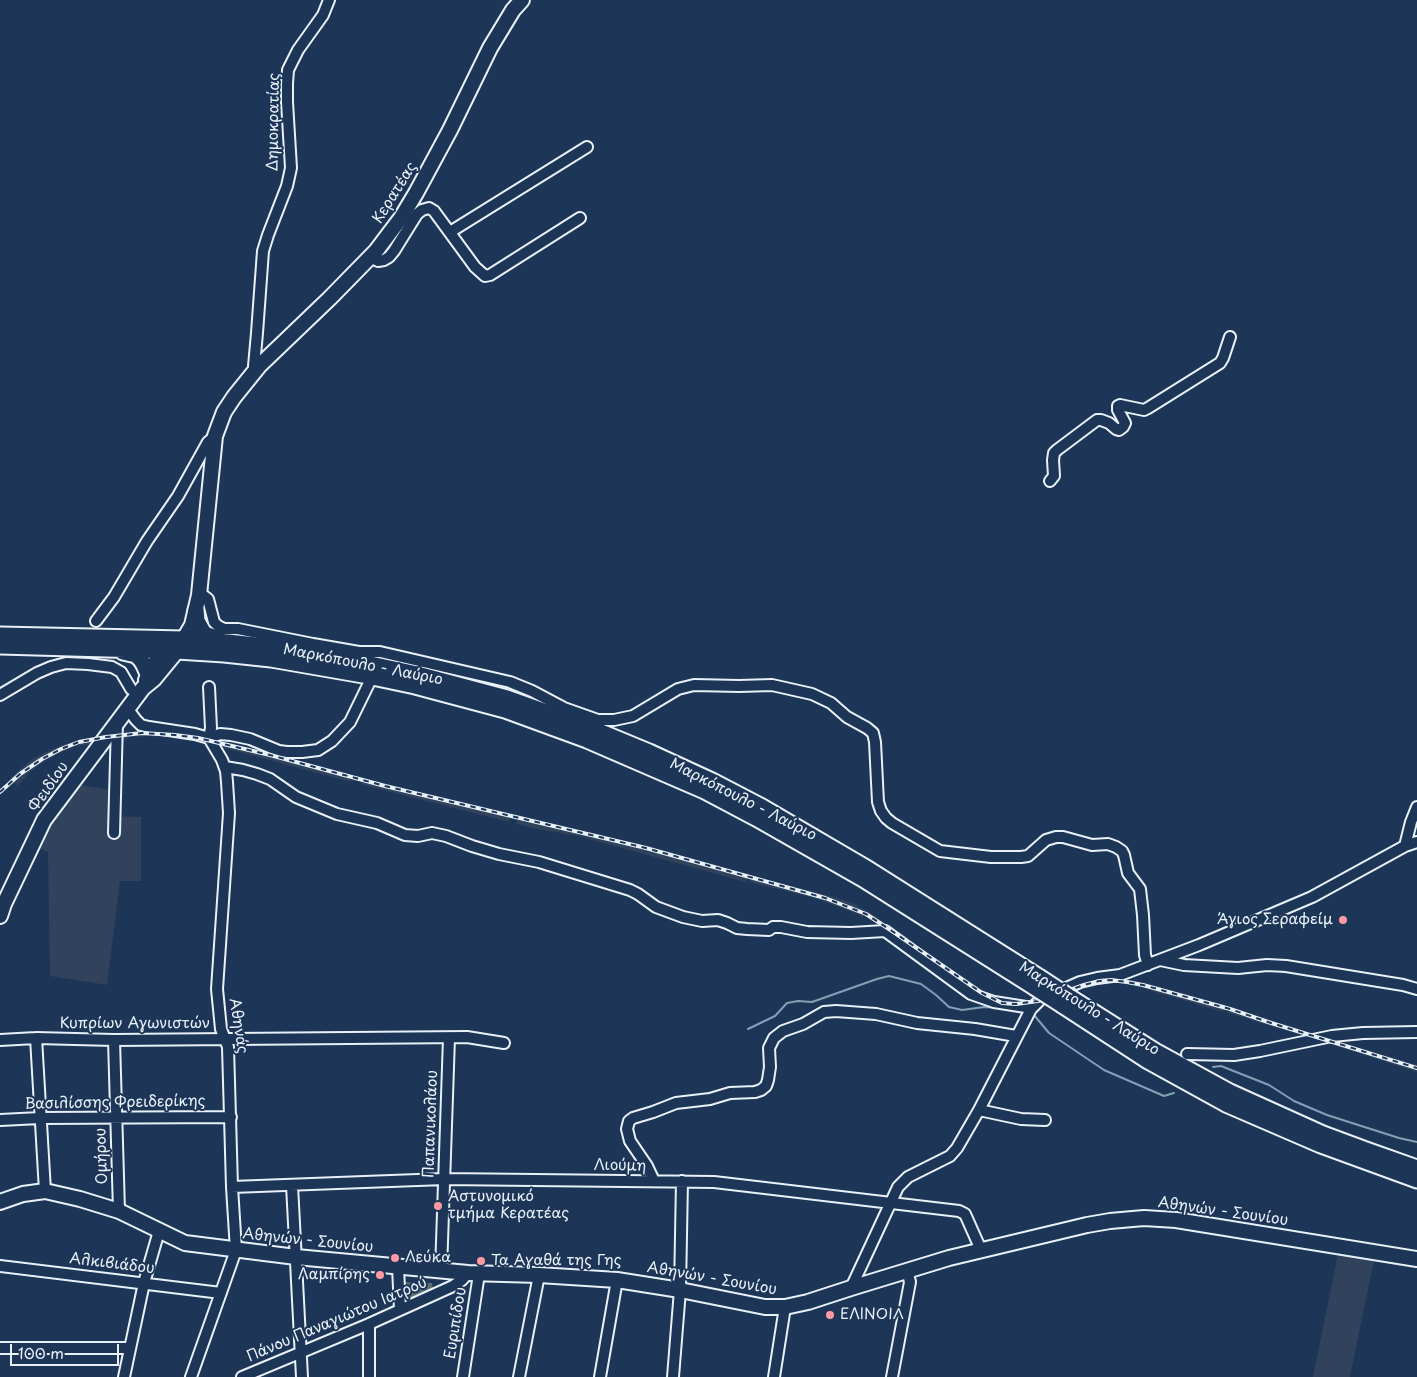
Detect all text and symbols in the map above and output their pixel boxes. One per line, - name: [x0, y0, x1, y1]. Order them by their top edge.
- street label: Δημοκρατίας: [264, 73, 284, 171]
- street label: Κερατέας: [369, 159, 421, 227]
- street label: Μαρκόπουλο - Λαύριο: [282, 641, 444, 689]
- street label: Μαρκόπουλο - Λαύριο: [667, 755, 819, 845]
- street label: Φειδίου: [25, 758, 73, 816]
- place label: Άγιος Σεραφείμ: [1217, 911, 1333, 929]
- marker: Άγιος Σεραφείμ: [1337, 914, 1349, 926]
- street label: Μαρκόπουλο - Λαύριο: [1015, 958, 1163, 1060]
- street label: Αθηνάς: [225, 997, 251, 1055]
- street label: Κυπρίων Αγωνιστών: [60, 1015, 210, 1033]
- street label: Παπανικολάου: [420, 1070, 442, 1178]
- street label: Βασιλίσσης Φρειδερίκης: [24, 1092, 206, 1114]
- street label: Ομήρου: [92, 1127, 112, 1185]
- street label: Λιούμη: [594, 1157, 646, 1175]
- place label: Αστυνομικό τμήμα Κερατέας: [448, 1188, 569, 1223]
- street label: Αθηνών - Σουνίου: [1157, 1194, 1289, 1230]
- marker: Αστυνομικό τμήμα Κερατέας: [432, 1200, 444, 1212]
- street label: Αθηνών - Σουνίου: [242, 1225, 374, 1257]
- place label: Λεύκα: [405, 1249, 451, 1267]
- street label: Αλκιβιάδου: [68, 1250, 156, 1278]
- marker: Λεύκα: [389, 1252, 401, 1264]
- place label: Τα Αγαθά της Γης: [491, 1252, 621, 1270]
- marker: Τα Αγαθά της Γης: [475, 1255, 487, 1267]
- street label: Αθηνών - Σουνίου: [646, 1259, 778, 1299]
- place label: Λαμπίρης: [298, 1266, 370, 1284]
- marker: Λαμπίρης: [374, 1269, 386, 1281]
- street label: Πάνου Παναγιώτου Ιατρού: [244, 1274, 430, 1366]
- street label: Ευριπίδου: [441, 1286, 471, 1360]
- place label: ΕΛΙΝΟΙΛ: [840, 1306, 904, 1324]
- marker: ΕΛΙΝΟΙΛ: [824, 1309, 836, 1321]
- scale bar: [12, 1334, 121, 1366]
- text: 100 m: [18, 1341, 64, 1364]

